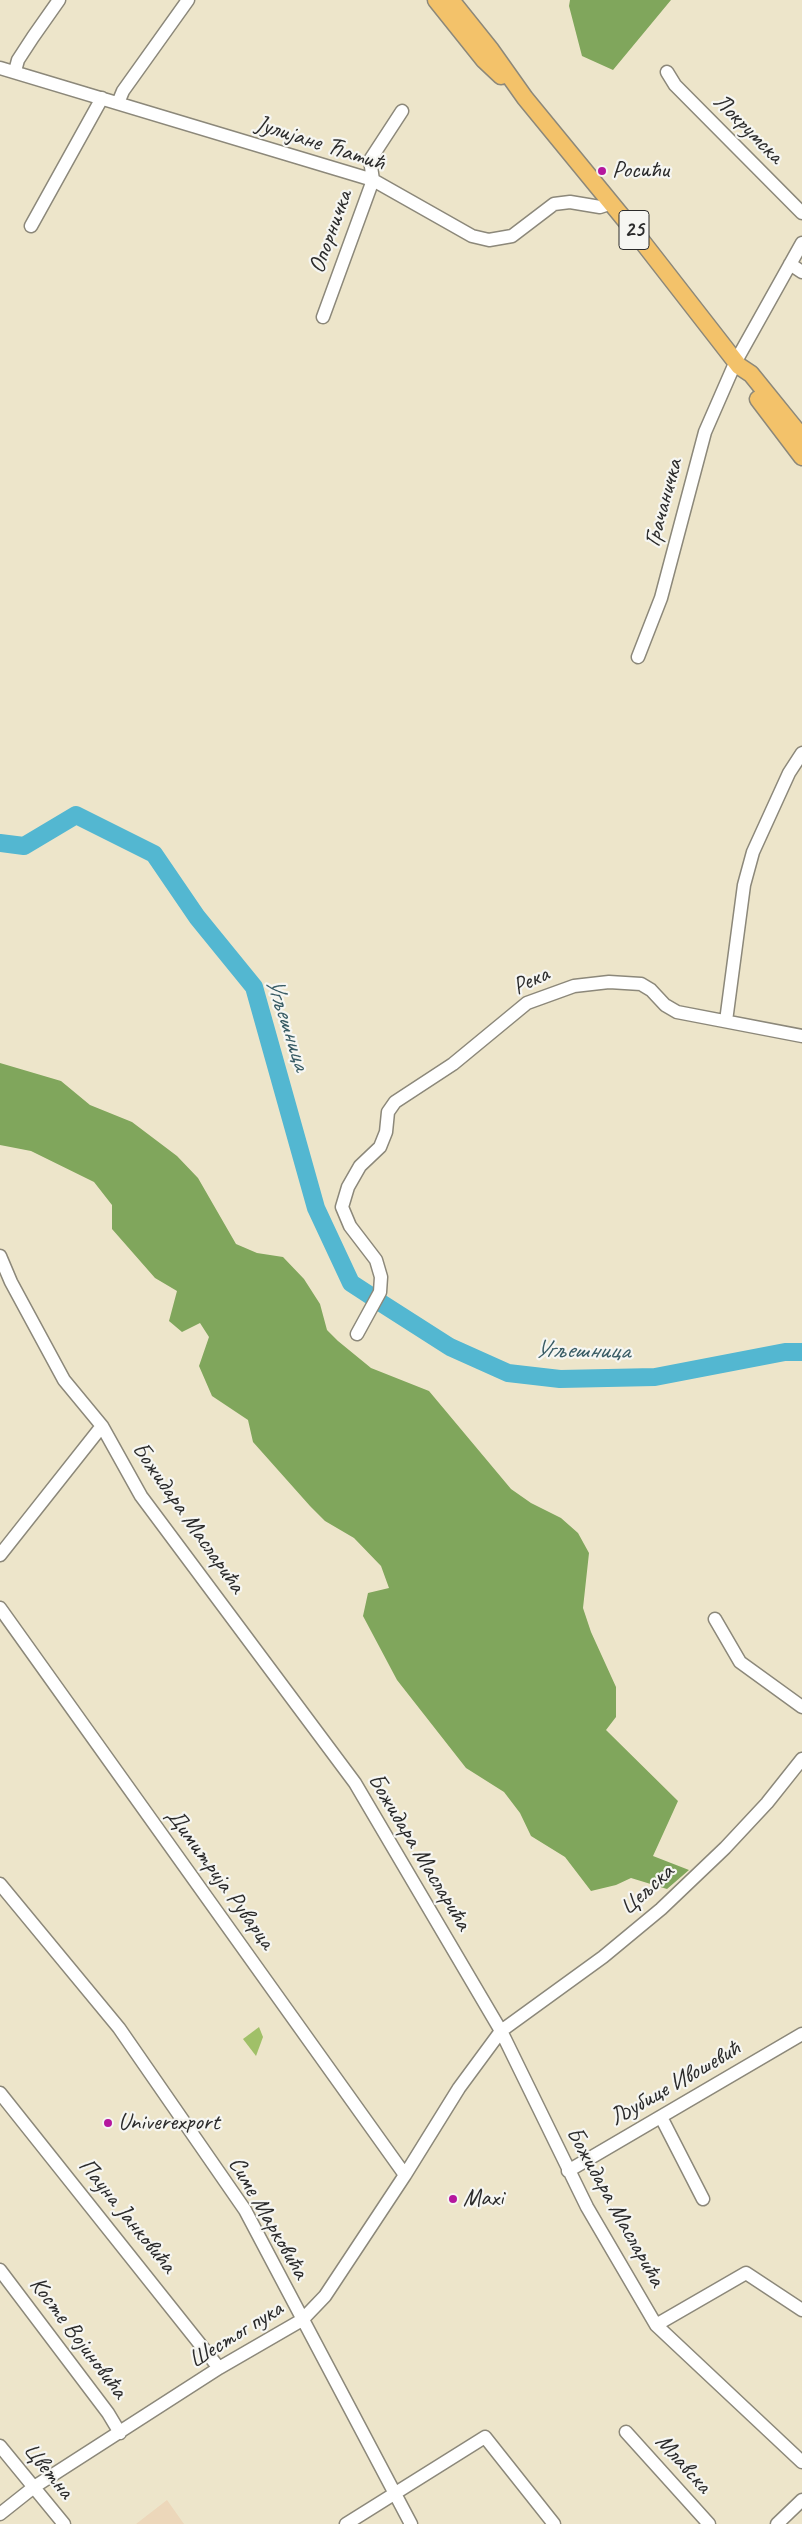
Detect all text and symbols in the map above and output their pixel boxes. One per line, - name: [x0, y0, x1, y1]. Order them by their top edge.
- street label: Локрумска: [707, 88, 789, 170]
- street label: Јулијане Ћатић: [252, 110, 388, 178]
- place label: Росићи: [612, 157, 669, 185]
- marker: Росићи: [596, 165, 608, 177]
- street label: Опорничка: [303, 187, 359, 277]
- road number: 25: [619, 210, 649, 250]
- street label: Грачаничка: [639, 456, 689, 550]
- street label: Река: [508, 960, 554, 1002]
- water label: Угљешница: [258, 974, 316, 1074]
- water label: Угљешница: [534, 1335, 630, 1367]
- street label: Божидара Масларића: [125, 1437, 251, 1599]
- street label: Божидара Масларића: [361, 1768, 477, 1936]
- street label: Димитрија Руварца: [159, 1803, 281, 1955]
- street label: Цељска: [614, 1858, 680, 1922]
- street label: Љубице Ивошевић: [604, 2035, 746, 2133]
- place label: Univerexport: [118, 2109, 219, 2137]
- marker: Univerexport: [102, 2117, 114, 2129]
- street label: Божидара Масларића: [559, 2122, 671, 2292]
- street label: Симе Марковића: [221, 2152, 315, 2284]
- street label: Пауна Јанковића: [72, 2153, 182, 2279]
- place label: Maxi: [463, 2185, 503, 2213]
- marker: Maxi: [447, 2193, 459, 2205]
- street label: Косте Војиновића: [23, 2271, 133, 2405]
- street label: Шестог пука: [184, 2295, 288, 2375]
- street label: Млавска: [649, 2428, 717, 2500]
- street label: Цветна: [16, 2437, 80, 2505]

